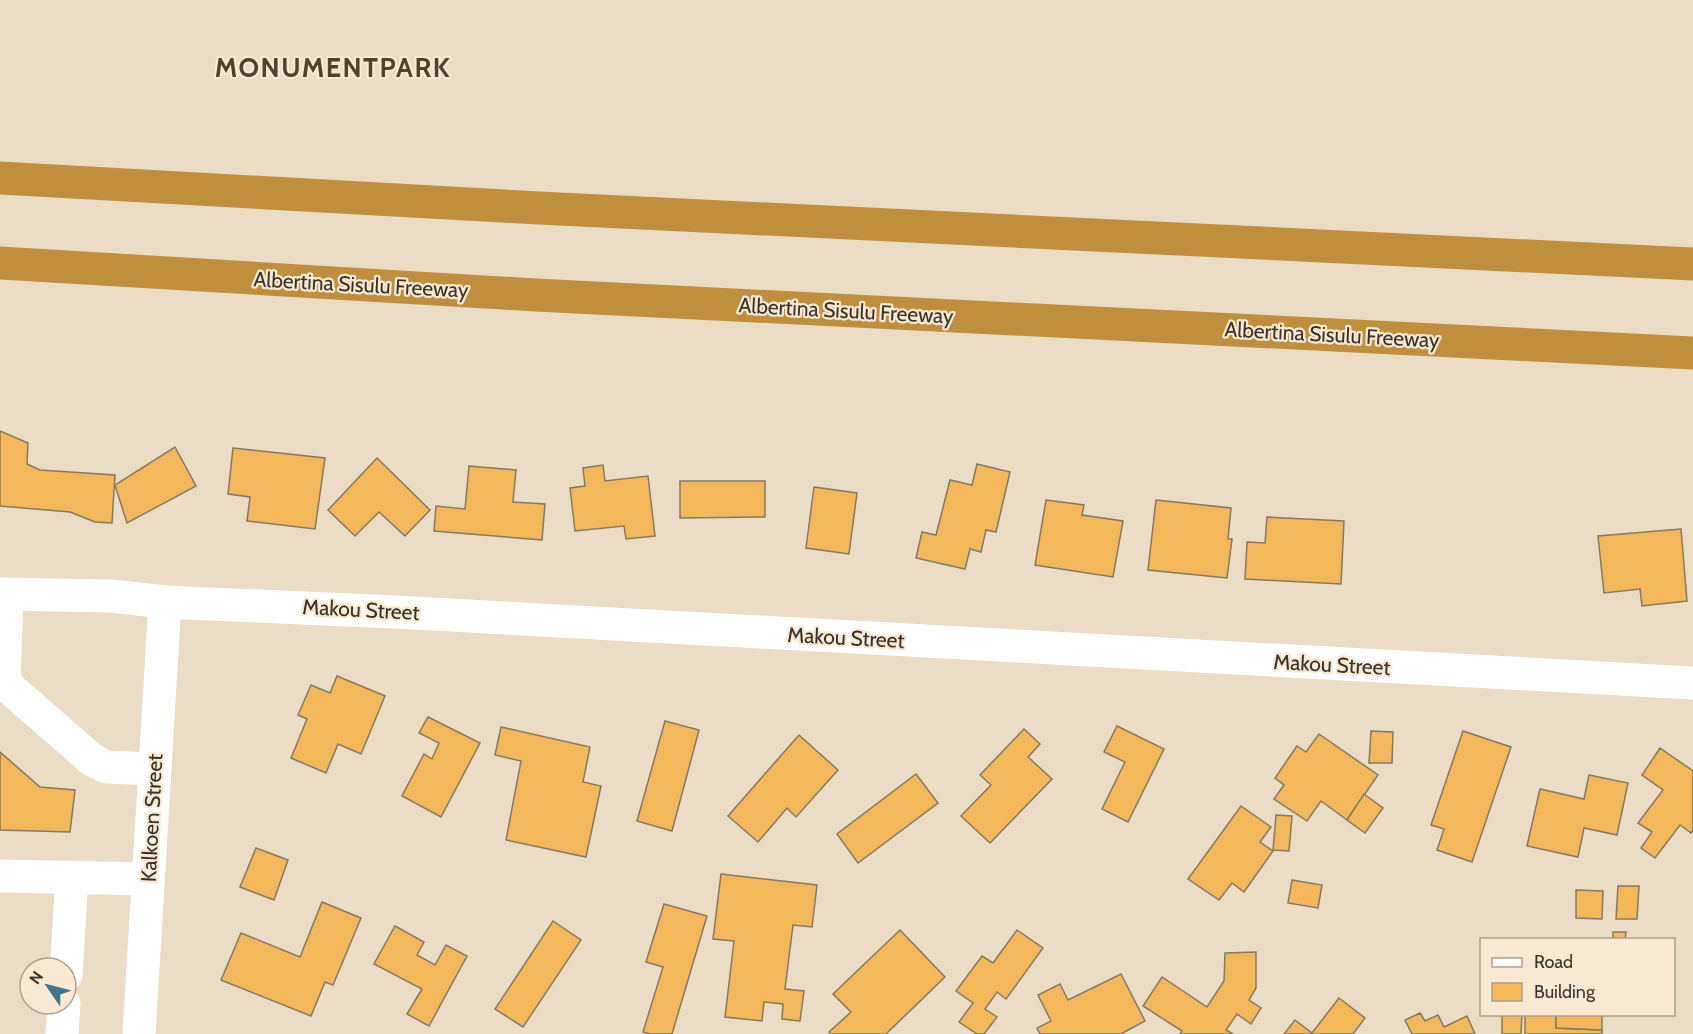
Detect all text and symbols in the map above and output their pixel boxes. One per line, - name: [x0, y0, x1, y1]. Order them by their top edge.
- district label: MONUMENTPARK: [215, 51, 451, 84]
- street label: Albertina Sisulu Freeway: [253, 266, 469, 303]
- street label: Albertina Sisulu Freeway: [738, 292, 954, 329]
- street label: Albertina Sisulu Freeway: [1224, 316, 1440, 353]
- street label: Makou Street: [302, 594, 420, 625]
- street label: Makou Street: [787, 622, 905, 653]
- street label: Makou Street: [1273, 649, 1391, 680]
- street label: Kalkoen Street: [136, 753, 167, 883]
- legend: [1480, 938, 1675, 1016]
- text: Road: [1534, 951, 1573, 973]
- north arrow: [18, 956, 78, 1016]
- text: N: [25, 968, 47, 988]
- text: Building: [1534, 981, 1596, 1003]

